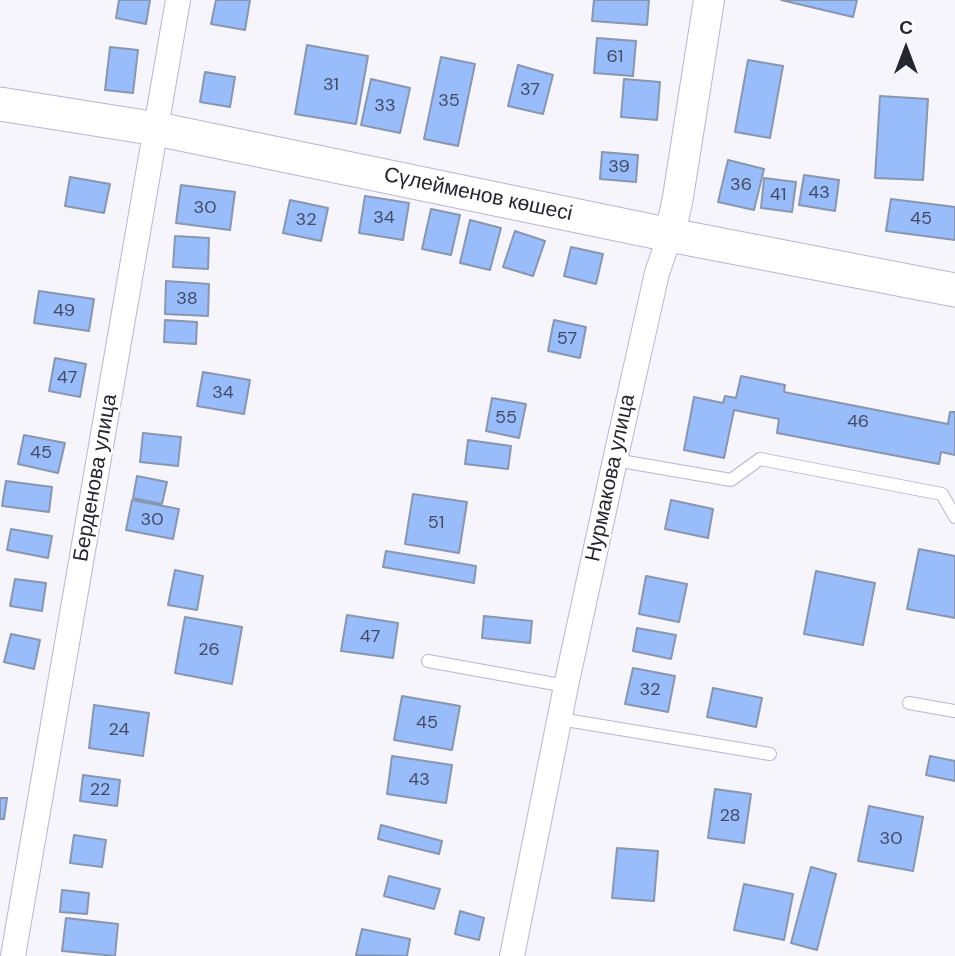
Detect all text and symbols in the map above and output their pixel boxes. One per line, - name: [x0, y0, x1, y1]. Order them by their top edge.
- north arrow: [871, 14, 941, 84]
- text: С: [899, 15, 913, 40]
- house number: 61: [607, 46, 623, 68]
- house number: 31: [323, 74, 339, 96]
- house number: 37: [520, 79, 540, 101]
- house number: 35: [438, 90, 460, 112]
- house number: 33: [374, 95, 396, 117]
- house number: 39: [608, 156, 630, 178]
- street label: Сүлейменов көшесі: [381, 163, 575, 227]
- house number: 36: [730, 174, 752, 196]
- house number: 43: [808, 182, 830, 204]
- house number: 41: [770, 184, 786, 206]
- house number: 30: [194, 197, 216, 219]
- house number: 34: [373, 207, 395, 229]
- house number: 45: [910, 208, 932, 230]
- house number: 32: [295, 209, 317, 231]
- house number: 38: [176, 288, 198, 310]
- house number: 49: [53, 300, 75, 322]
- house number: 57: [557, 328, 577, 350]
- house number: 47: [57, 367, 77, 389]
- house number: 34: [212, 382, 234, 404]
- street label: Берденова улица: [69, 392, 123, 564]
- street label: Нурмакова улица: [581, 392, 641, 564]
- house number: 55: [495, 407, 517, 429]
- house number: 46: [847, 411, 869, 433]
- house number: 45: [30, 442, 52, 464]
- house number: 30: [141, 509, 163, 531]
- house number: 51: [428, 512, 444, 534]
- house number: 47: [360, 626, 380, 648]
- house number: 26: [198, 639, 220, 661]
- house number: 32: [639, 679, 661, 701]
- house number: 45: [416, 712, 438, 734]
- house number: 24: [109, 719, 129, 741]
- house number: 43: [408, 769, 430, 791]
- house number: 22: [90, 779, 110, 801]
- house number: 28: [719, 805, 741, 827]
- house number: 30: [880, 828, 902, 850]

